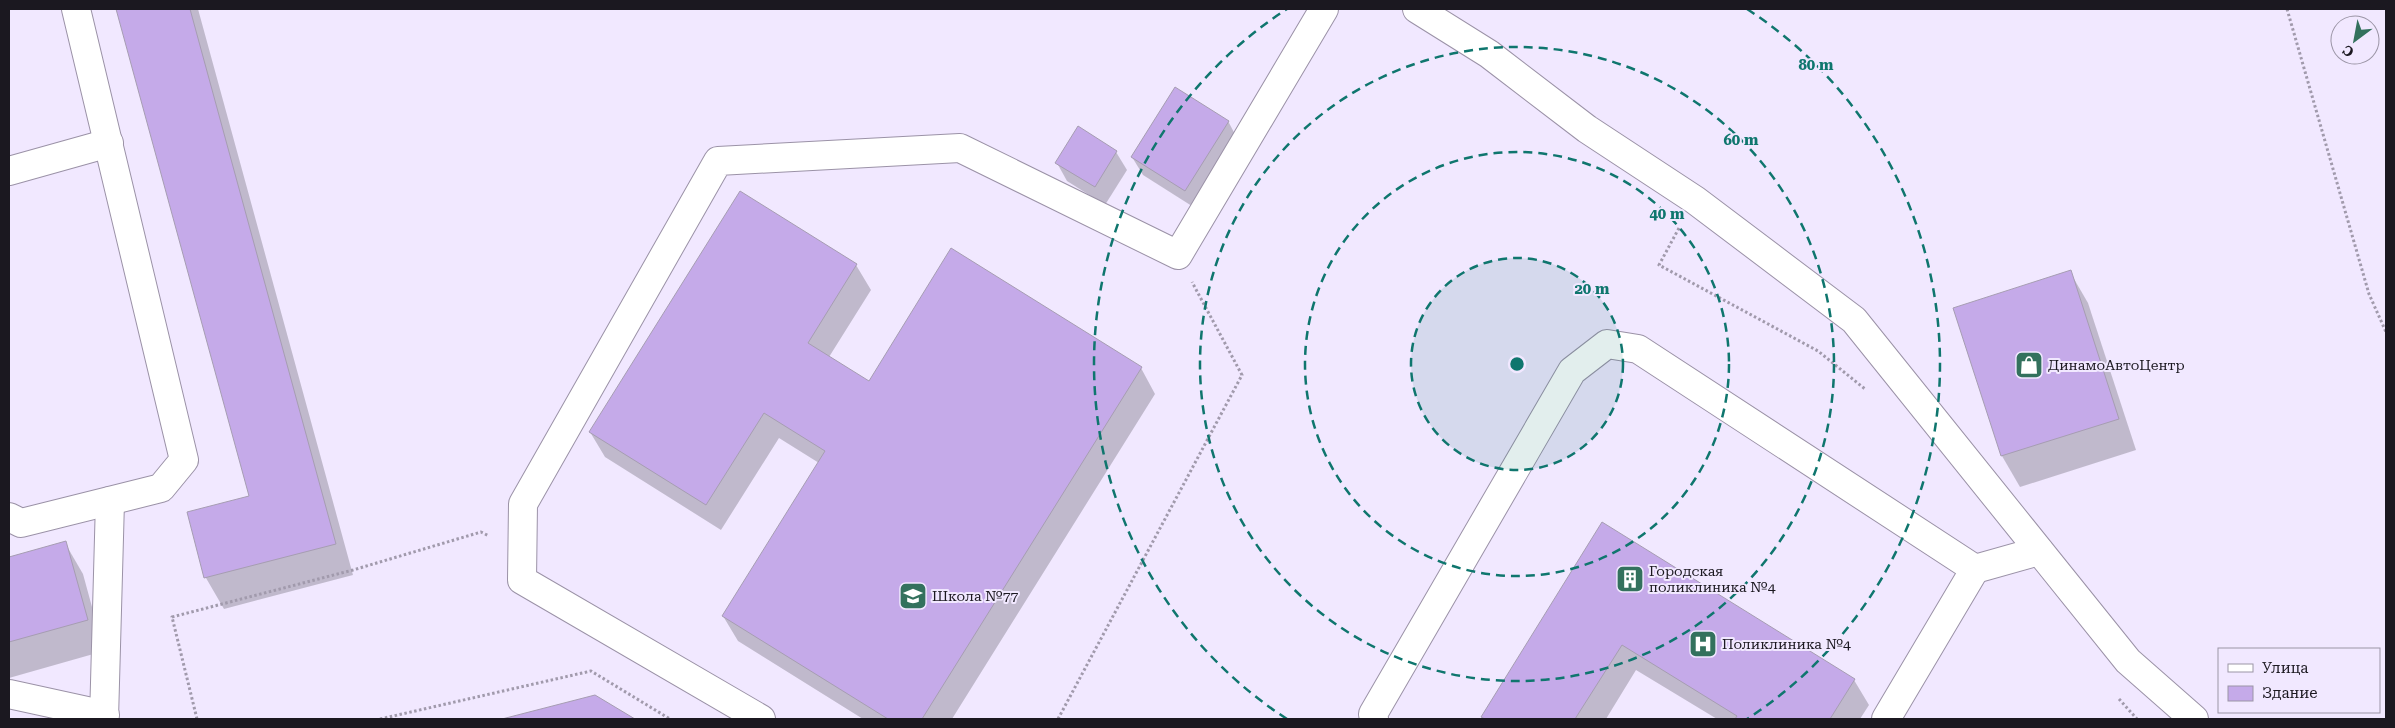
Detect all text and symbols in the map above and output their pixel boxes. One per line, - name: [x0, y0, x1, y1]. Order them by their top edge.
- north arrow: [2330, 15, 2380, 65]
- text: С: [2340, 42, 2357, 60]
- text: 80 m: [1798, 56, 1834, 74]
- text: 60 m: [1723, 131, 1759, 149]
- text: 40 m: [1649, 205, 1685, 223]
- text: 20 m: [1574, 280, 1610, 298]
- shop icon: ДинамоАвтоЦентр: [2014, 350, 2044, 380]
- centre of rings: [1508, 355, 1526, 373]
- place label: ДинамоАвтоЦентр: [2048, 357, 2185, 373]
- place label: Городская поликлиника №4: [1649, 563, 1776, 595]
- building icon: Городская поликлиника №4: [1615, 564, 1645, 594]
- school or university icon: Школа №77: [898, 581, 928, 611]
- place label: Школа №77: [932, 588, 1019, 604]
- hospital icon: Поликлиника №4: [1688, 629, 1718, 659]
- place label: Поликлиника №4: [1722, 636, 1851, 652]
- legend: [2218, 648, 2380, 713]
- text: Улица: [2262, 659, 2308, 677]
- text: Здание: [2262, 684, 2318, 702]

